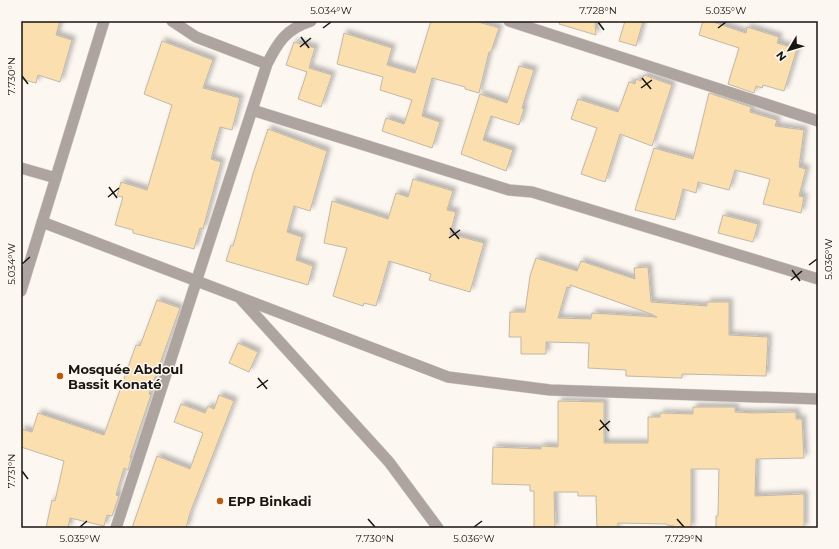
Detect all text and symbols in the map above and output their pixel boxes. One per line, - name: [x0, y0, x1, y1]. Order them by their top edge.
- text: 5.034°W: [310, 4, 352, 17]
- text: 7.728°N: [579, 4, 617, 17]
- text: 5.035°W: [706, 4, 746, 17]
- north arrow: [769, 30, 809, 70]
- text: N: [773, 48, 789, 64]
- text: 7.730°N: [5, 57, 18, 95]
- text: 5.036°W: [822, 238, 835, 280]
- text: 5.034°W: [5, 243, 18, 285]
- place label: Mosquée Abdoul Bassit Konaté: [68, 361, 183, 392]
- marker: Mosquée Abdoul Bassit Konaté: [55, 371, 65, 381]
- text: 7.731°N: [5, 454, 18, 488]
- place label: EPP Binkadi: [228, 493, 312, 509]
- marker: EPP Binkadi: [215, 496, 225, 506]
- text: 5.035°W: [60, 532, 100, 545]
- text: 7.730°N: [356, 532, 394, 545]
- text: 5.036°W: [453, 532, 495, 545]
- text: 7.729°N: [665, 532, 703, 545]

